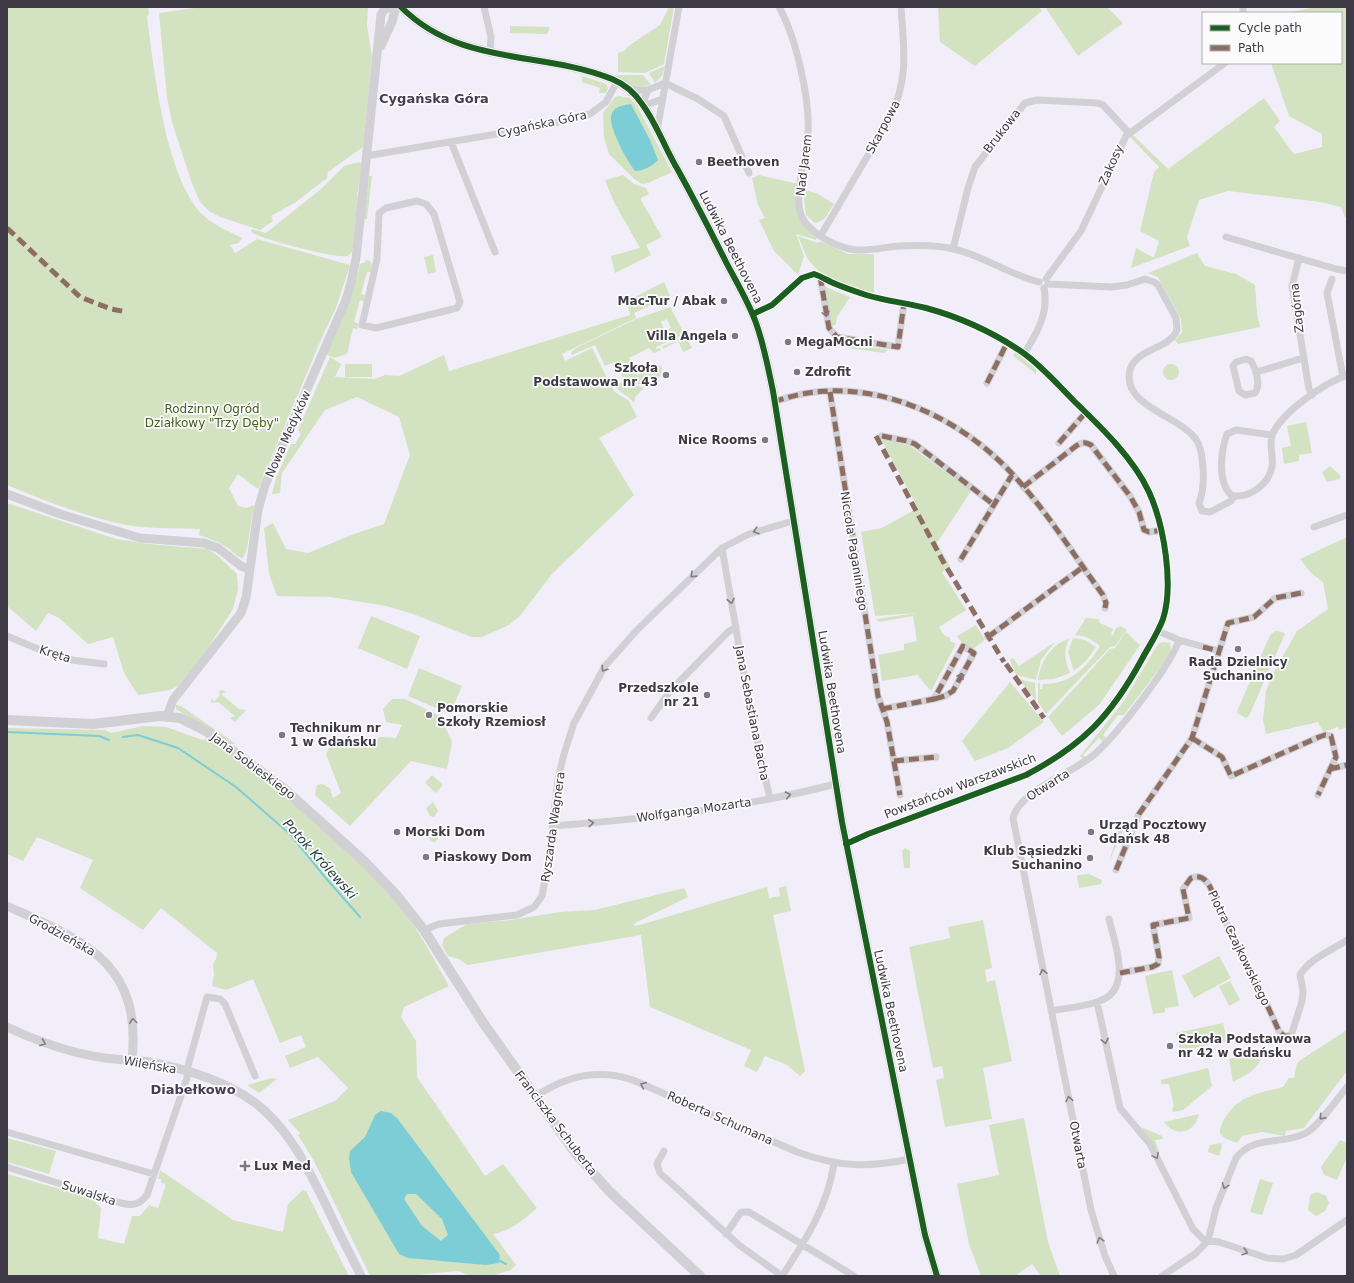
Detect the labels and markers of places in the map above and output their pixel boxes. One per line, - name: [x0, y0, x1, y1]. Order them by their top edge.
- place label: Beethoven: [707, 155, 779, 169]
- marker: Beethoven: [694, 157, 704, 167]
- place label: Mac-Tur / Abak: [618, 294, 717, 308]
- marker: Mac-Tur / Abak: [719, 296, 729, 306]
- place label: Villa Angela: [647, 329, 727, 343]
- marker: Villa Angela: [730, 331, 740, 341]
- place label: MegaMocni: [796, 335, 873, 349]
- marker: MegaMocni: [783, 337, 793, 347]
- place label: Szkoła Podstawowa nr 43: [533, 361, 658, 389]
- place label: Zdrofit: [805, 365, 851, 379]
- marker: Zdrofit: [792, 367, 802, 377]
- marker: Szkoła Podstawowa nr 43: [661, 370, 671, 380]
- place label: Nice Rooms: [678, 433, 757, 447]
- marker: Nice Rooms: [760, 435, 770, 445]
- marker: Rada Dzielnicy Suchanino: [1233, 644, 1243, 654]
- place label: Rada Dzielnicy Suchanino: [1188, 655, 1288, 683]
- place label: Przedszkole nr 21: [618, 681, 699, 709]
- marker: Przedszkole nr 21: [702, 690, 712, 700]
- place label: Pomorskie Szkoły Rzemiosł: [437, 701, 546, 729]
- marker: Pomorskie Szkoły Rzemiosł: [424, 710, 434, 720]
- place label: Technikum nr 1 w Gdańsku: [290, 721, 381, 749]
- marker: Technikum nr 1 w Gdańsku: [277, 730, 287, 740]
- place label: Urząd Pocztowy Gdańsk 48: [1099, 818, 1207, 846]
- place label: Morski Dom: [405, 825, 485, 839]
- marker: Morski Dom: [392, 827, 402, 837]
- marker: Urząd Pocztowy Gdańsk 48: [1086, 827, 1096, 837]
- place label: Klub Sąsiedzki Suchanino: [983, 844, 1082, 872]
- place label: Piaskowy Dom: [434, 850, 532, 864]
- marker: Piaskowy Dom: [421, 852, 431, 862]
- marker: Klub Sąsiedzki Suchanino: [1085, 853, 1095, 863]
- place label: Szkoła Podstawowa nr 42 w Gdańsku: [1178, 1032, 1311, 1060]
- marker: Szkoła Podstawowa nr 42 w Gdańsku: [1165, 1041, 1175, 1051]
- place label: Lux Med: [254, 1159, 311, 1173]
- marker: Lux Med: [239, 1160, 251, 1172]

